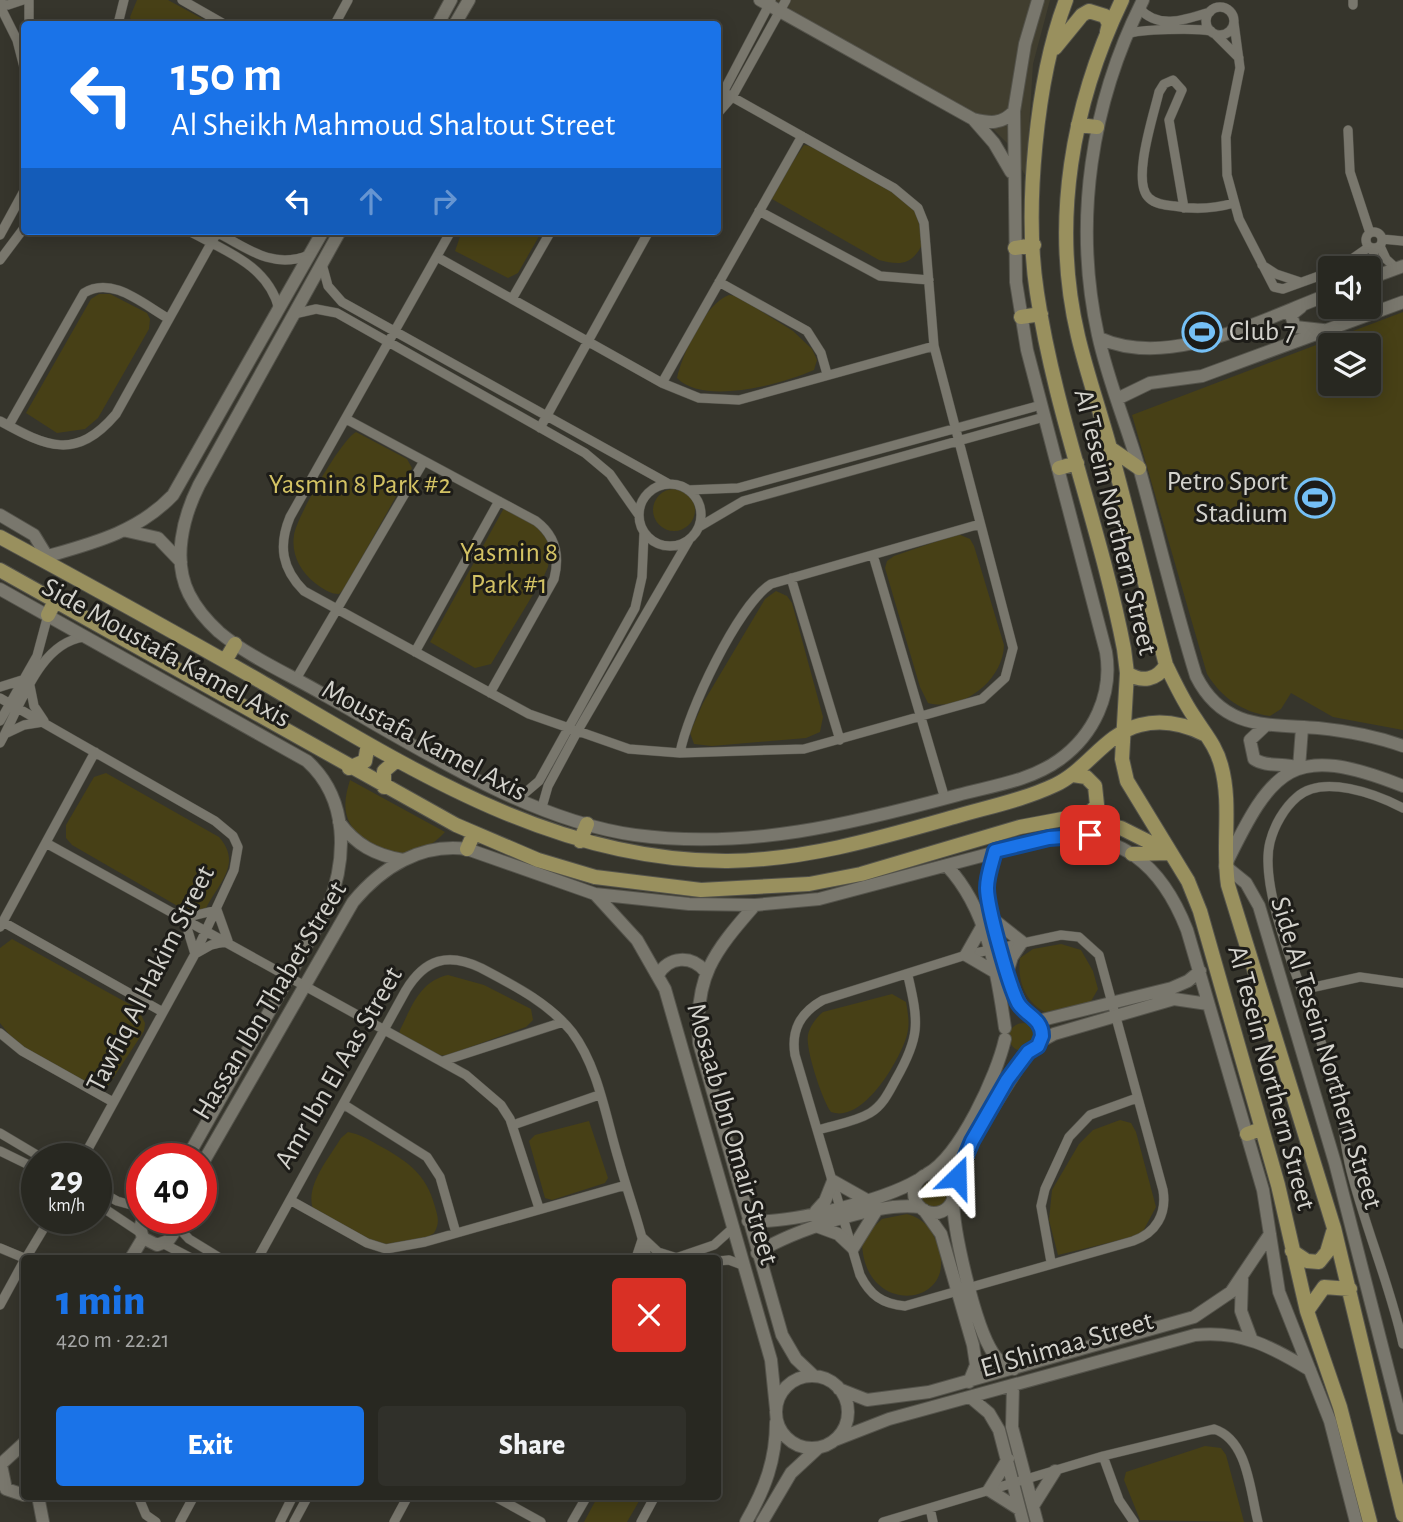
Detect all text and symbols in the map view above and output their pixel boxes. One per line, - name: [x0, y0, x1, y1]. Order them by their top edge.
- icon: left: [56, 49, 147, 140]
- text: 150 m: [171, 51, 282, 100]
- text: Al Sheikh Mahmoud Shaltout Street: [171, 109, 615, 141]
- icon: left: [279, 182, 317, 220]
- icon: ahead: [352, 182, 390, 220]
- icon: right: [425, 182, 463, 220]
- map controls: [1318, 256, 1381, 396]
- button: sound: [1318, 256, 1381, 319]
- sports icon: Club 7: [1181, 311, 1223, 353]
- place label: Club 7: [1229, 318, 1295, 346]
- button: layers: [1318, 333, 1381, 396]
- street label: Al Tesein Northern Street: [1068, 386, 1162, 658]
- place label: Petro Sport Stadium: [1166, 468, 1288, 528]
- park label: Yasmin 8 Park #2: [269, 471, 451, 499]
- sports icon: Petro Sport Stadium: [1294, 477, 1336, 519]
- park label: Yasmin 8 Park #1: [460, 539, 558, 599]
- street label: Side Moustafa Kamel Axis: [37, 573, 295, 733]
- street label: Moustafa Kamel Axis: [317, 675, 531, 807]
- pin: [1060, 805, 1120, 865]
- icon: arrive: [1071, 816, 1109, 854]
- street label: Tawfiq Al Hakim Street: [82, 861, 220, 1097]
- street label: Hassan Ibn Thabet Street: [188, 877, 352, 1125]
- street label: Side Al Tesein Northern Street: [1262, 893, 1390, 1213]
- street label: Al Tesein Northern Street: [1219, 942, 1323, 1214]
- street label: Amr Ibn El Aas Street: [270, 963, 408, 1173]
- street label: Mosaab Ibn Omair Street: [681, 1000, 783, 1268]
- position arrow: [920, 1140, 994, 1214]
- speed limit sign: 40: [126, 1143, 217, 1234]
- text: 29: [50, 1162, 83, 1197]
- text: km/h: [48, 1197, 85, 1215]
- button: close: [612, 1278, 686, 1352]
- text: 1 min: [56, 1280, 145, 1322]
- street label: El Shimaa Street: [978, 1307, 1157, 1383]
- text: 420 m · 22:21: [56, 1329, 169, 1352]
- button: Exit: [56, 1406, 364, 1486]
- button: Share: [378, 1406, 686, 1486]

